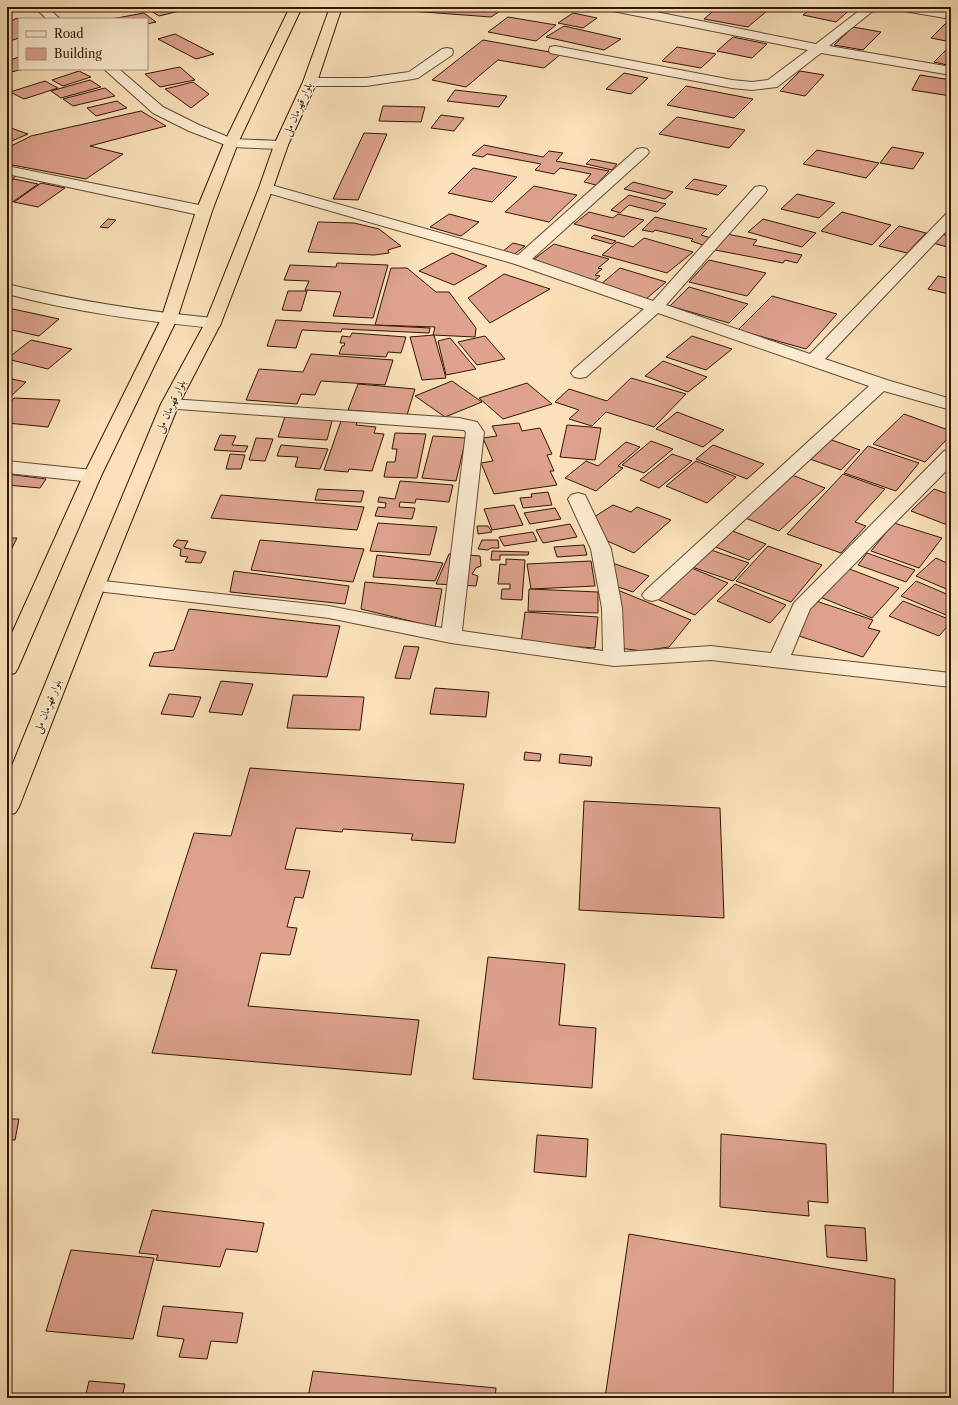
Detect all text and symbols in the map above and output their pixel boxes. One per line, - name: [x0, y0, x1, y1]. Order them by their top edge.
- legend: [18, 18, 148, 70]
- text: Road: [54, 26, 84, 41]
- text: Building: [54, 46, 102, 61]
- street label: بلوار قهرمان ملی: [279, 80, 317, 139]
- street label: بلوار قهرمان ملی: [152, 377, 190, 436]
- street label: بلوار قهرمان ملی: [30, 677, 66, 736]

